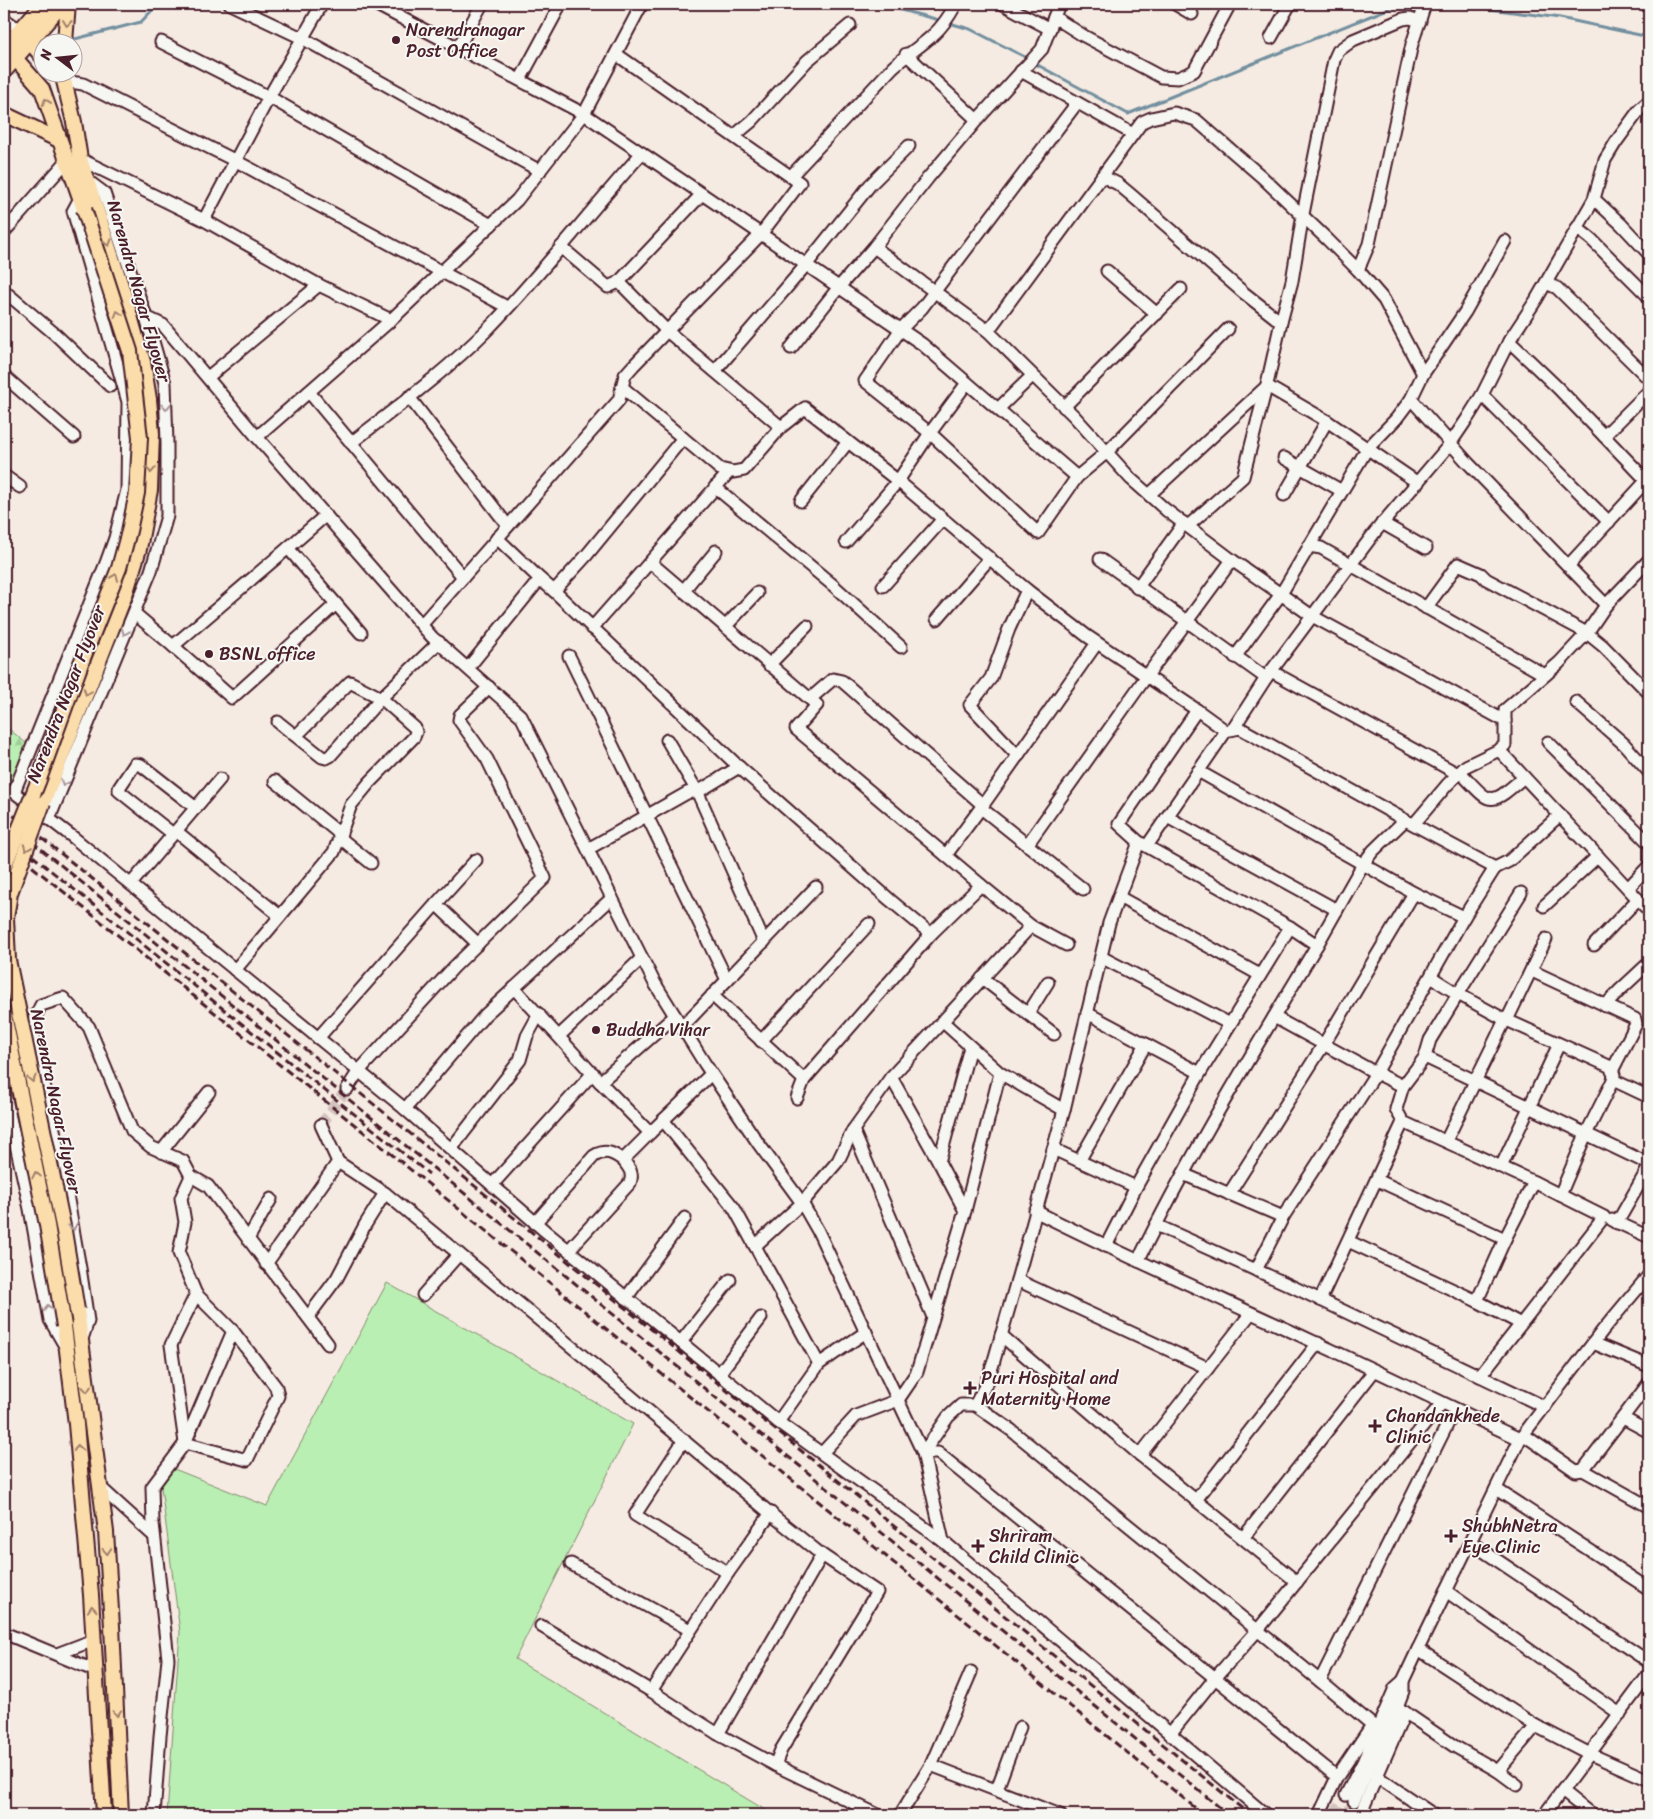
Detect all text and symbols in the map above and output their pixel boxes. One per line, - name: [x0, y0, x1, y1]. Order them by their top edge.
- place label: Narendranagar Post Office: [406, 14, 526, 67]
- one-way arrow: [62, 19, 73, 27]
- north arrow: [32, 32, 82, 82]
- marker: Narendranagar Post Office: [390, 34, 402, 46]
- text: N: [32, 46, 59, 64]
- one-way arrow: [42, 98, 52, 107]
- street label: Narendra Nagar Flyover: [98, 196, 181, 387]
- one-way arrow: [102, 239, 112, 247]
- one-way arrow: [114, 311, 124, 319]
- one-way arrow: [161, 404, 171, 412]
- one-way arrow: [145, 466, 156, 474]
- one-way arrow: [110, 573, 120, 581]
- street label: Narendra Nagar Flyover: [17, 599, 115, 788]
- one-way arrow: [121, 627, 132, 636]
- place label: BSNL office: [219, 638, 316, 670]
- marker: BSNL office: [203, 648, 215, 660]
- one-way arrow: [83, 687, 93, 696]
- one-way arrow: [59, 778, 70, 787]
- one-way arrow: [23, 844, 33, 852]
- street label: Narendra Nagar Flyover: [21, 1006, 92, 1198]
- place label: Buddha Vihar: [606, 1014, 711, 1046]
- marker: Buddha Vihar: [590, 1024, 602, 1036]
- one-way arrow: [27, 1075, 37, 1084]
- one-way arrow: [32, 1171, 42, 1180]
- one-way arrow: [67, 1223, 77, 1231]
- one-way arrow: [43, 1304, 53, 1313]
- place label: Puri Hospital and Maternity Home: [981, 1362, 1120, 1415]
- marker: Puri Hospital and Maternity Home: [963, 1381, 977, 1395]
- one-way arrow: [82, 1385, 92, 1394]
- place label: Chandankhede Clinic: [1386, 1400, 1500, 1453]
- marker: Chandankhede Clinic: [1368, 1419, 1382, 1433]
- one-way arrow: [73, 1443, 84, 1451]
- place label: ShubhNetra Eye Clinic: [1462, 1510, 1558, 1563]
- place label: Shriram Child Clinic: [989, 1520, 1079, 1573]
- marker: ShubhNetra Eye Clinic: [1444, 1529, 1458, 1543]
- marker: Shriram Child Clinic: [971, 1539, 985, 1553]
- one-way arrow: [102, 1547, 113, 1555]
- one-way arrow: [87, 1605, 98, 1613]
- one-way arrow: [111, 1709, 122, 1717]

